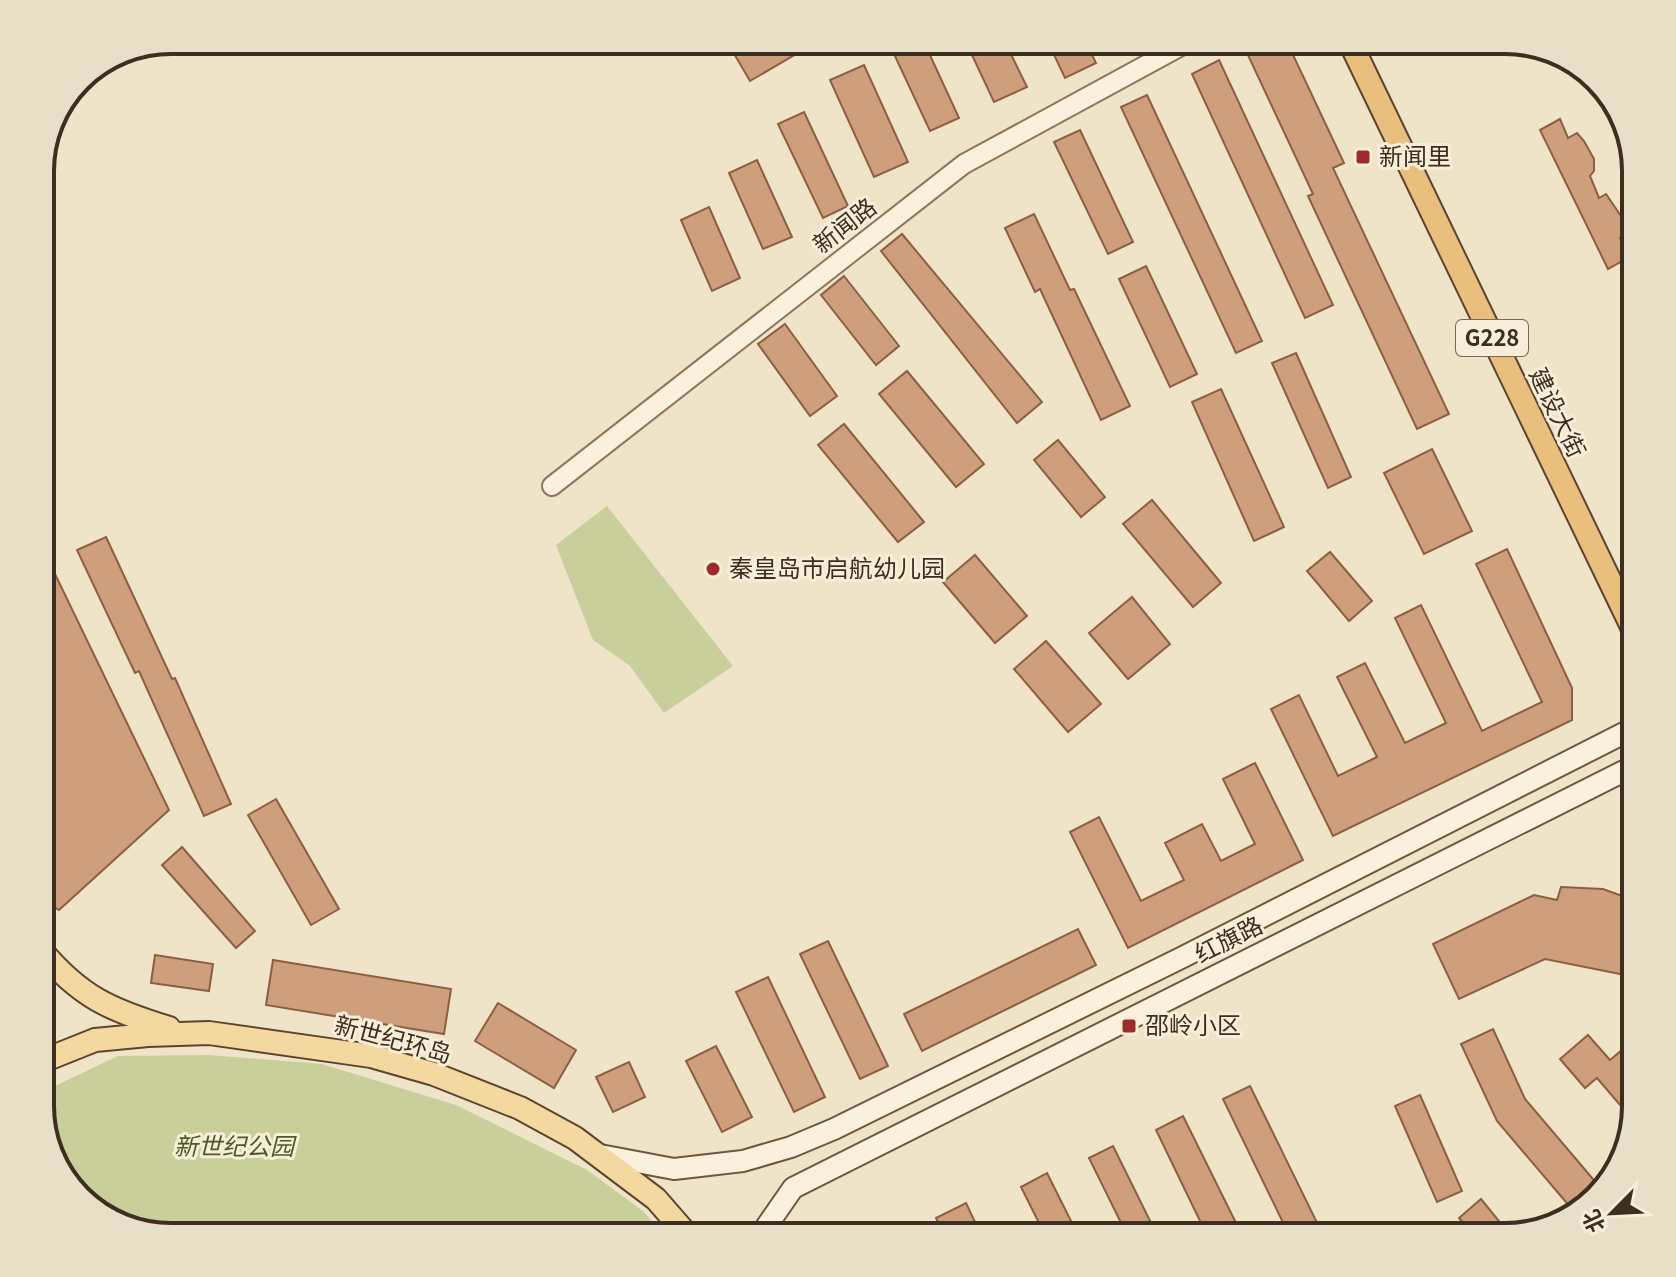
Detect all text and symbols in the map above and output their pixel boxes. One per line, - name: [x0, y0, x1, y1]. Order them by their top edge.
- place label: 新闻里: [1379, 137, 1451, 172]
- marker: 新闻里: [1354, 148, 1372, 166]
- street label: 新闻路: [804, 188, 883, 260]
- road number: G228: [1456, 320, 1528, 356]
- street label: 建设大街: [1522, 361, 1596, 463]
- place label: 秦皇岛市启航幼儿园: [729, 549, 945, 584]
- marker: 秦皇岛市启航幼儿园: [704, 560, 722, 578]
- street label: 红旗路: [1188, 906, 1268, 970]
- street label: 新世纪环岛: [331, 1005, 456, 1070]
- place label: 邵岭小区: [1145, 1006, 1241, 1041]
- marker: 邵岭小区: [1120, 1017, 1138, 1035]
- park label: 新世纪公园: [174, 1127, 297, 1162]
- north arrow: [1572, 1173, 1652, 1253]
- text: 北: [1573, 1205, 1611, 1239]

